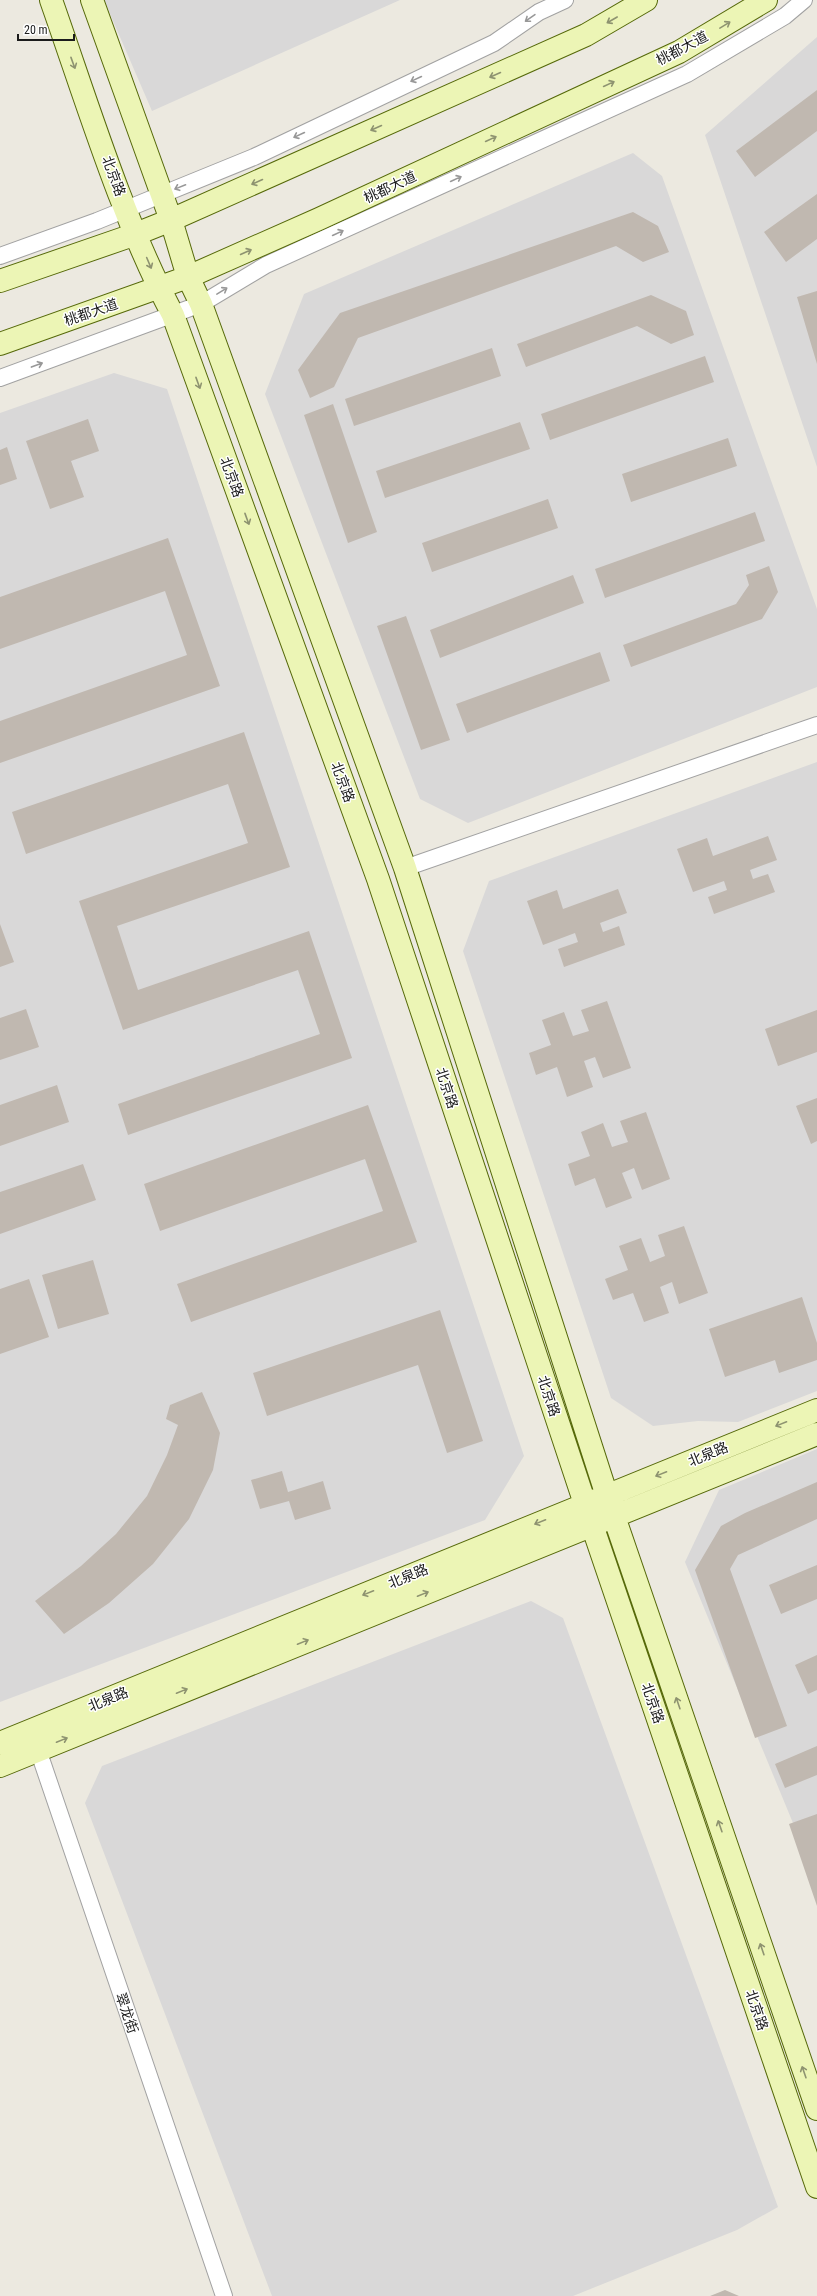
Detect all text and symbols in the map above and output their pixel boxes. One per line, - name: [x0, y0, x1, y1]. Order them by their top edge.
- one-way arrow: [525, 14, 536, 22]
- scale bar: [18, 16, 74, 42]
- one-way arrow: [606, 16, 618, 24]
- one-way arrow: [719, 20, 731, 28]
- text: 20 m: [24, 23, 48, 37]
- street label: 桃都大道: [654, 28, 710, 68]
- one-way arrow: [70, 57, 78, 69]
- one-way arrow: [489, 72, 501, 80]
- one-way arrow: [411, 76, 423, 83]
- one-way arrow: [603, 80, 615, 87]
- one-way arrow: [370, 125, 382, 133]
- one-way arrow: [293, 132, 305, 139]
- one-way arrow: [485, 135, 497, 142]
- street label: 北京路: [99, 154, 129, 198]
- street label: 桃都大道: [361, 168, 419, 206]
- one-way arrow: [450, 175, 462, 182]
- one-way arrow: [252, 178, 264, 186]
- one-way arrow: [174, 184, 186, 191]
- one-way arrow: [332, 228, 344, 236]
- one-way arrow: [240, 248, 252, 255]
- one-way arrow: [145, 257, 153, 269]
- one-way arrow: [216, 287, 228, 295]
- street label: 桃都大道: [62, 295, 120, 329]
- one-way arrow: [30, 360, 42, 368]
- one-way arrow: [195, 377, 203, 389]
- street label: 北京路: [217, 455, 247, 499]
- one-way arrow: [244, 512, 252, 524]
- street label: 北京路: [328, 760, 358, 804]
- street label: 北京路: [433, 1066, 461, 1110]
- street label: 北京路: [535, 1374, 563, 1418]
- one-way arrow: [775, 1421, 787, 1429]
- street label: 北泉路: [686, 1439, 730, 1469]
- one-way arrow: [655, 1470, 667, 1478]
- one-way arrow: [534, 1519, 546, 1526]
- street label: 北泉路: [386, 1561, 430, 1591]
- one-way arrow: [362, 1589, 374, 1597]
- one-way arrow: [417, 1589, 429, 1597]
- one-way arrow: [296, 1638, 308, 1646]
- street label: 北京路: [639, 1681, 667, 1725]
- street label: 北泉路: [86, 1684, 130, 1714]
- one-way arrow: [176, 1687, 188, 1695]
- one-way arrow: [674, 1697, 681, 1710]
- one-way arrow: [55, 1736, 67, 1743]
- one-way arrow: [716, 1820, 723, 1833]
- one-way arrow: [758, 1943, 765, 1956]
- street label: 北京路: [743, 1988, 771, 2032]
- street label: 翠龙街: [113, 1991, 141, 2035]
- one-way arrow: [800, 2066, 808, 2078]

